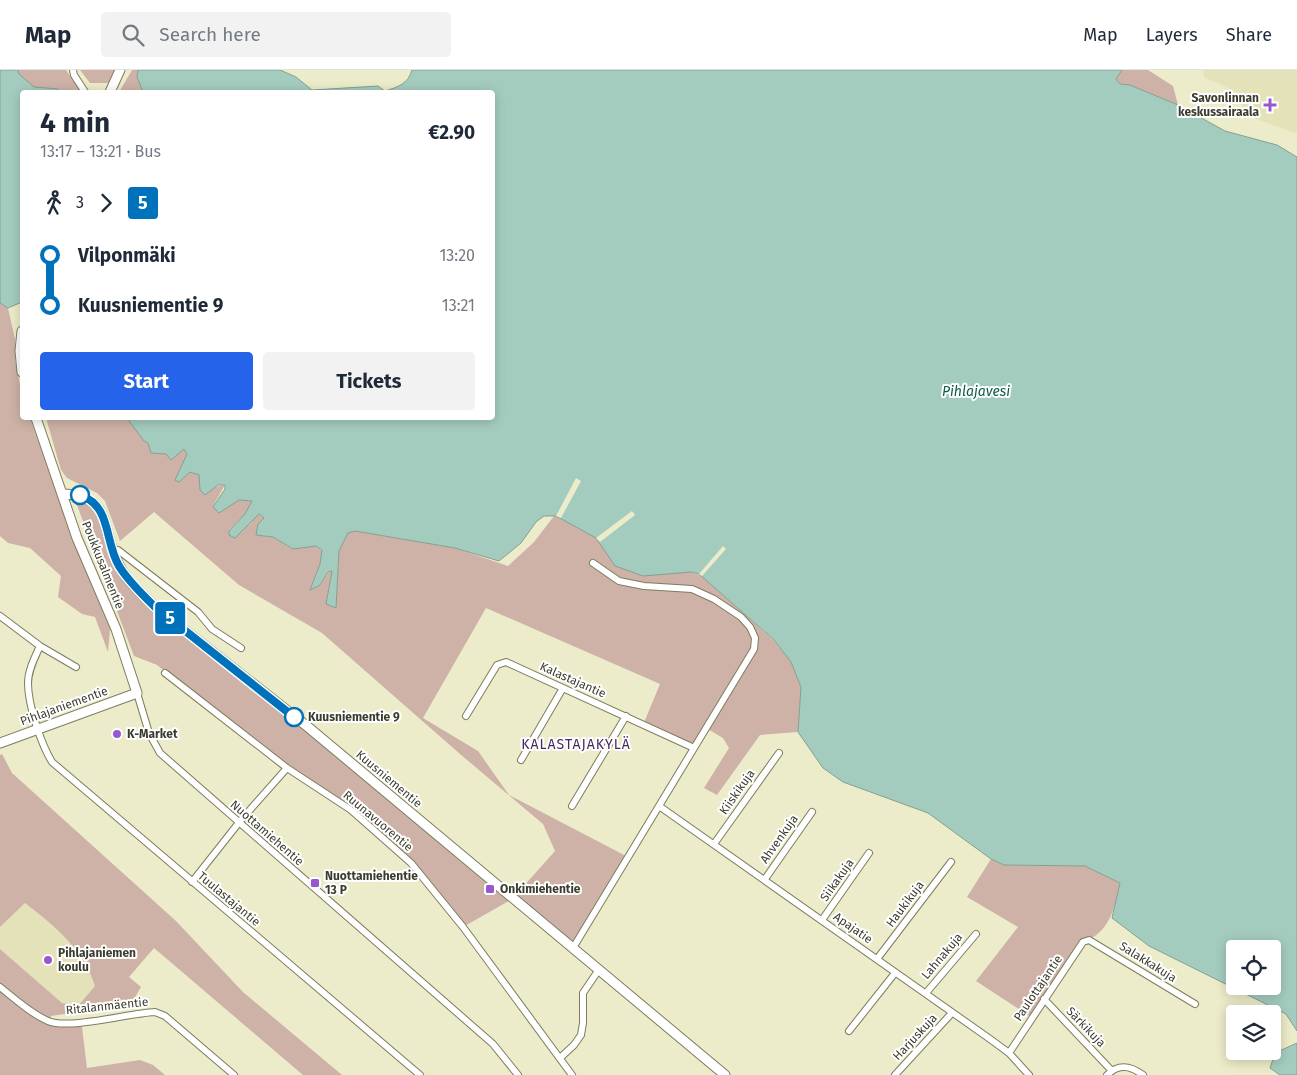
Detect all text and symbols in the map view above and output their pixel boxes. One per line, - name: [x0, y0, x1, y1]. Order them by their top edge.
- search box: [101, 12, 451, 57]
- text: Map: [25, 21, 71, 49]
- icon: search: [119, 21, 147, 49]
- text: Search here: [159, 23, 261, 46]
- text: Map: [1083, 24, 1118, 46]
- text: Layers: [1146, 24, 1198, 46]
- text: Share: [1226, 24, 1272, 46]
- place label: Savonlinnan keskussairaala: [1178, 91, 1259, 119]
- marker: Savonlinnan keskussairaala: [1263, 98, 1277, 112]
- text: 4 min: [40, 106, 110, 139]
- text: €2.90: [428, 121, 475, 144]
- text: 13:17 – 13:21 · Bus: [40, 142, 161, 161]
- icon: walk: [40, 189, 68, 217]
- icon: forward: [92, 189, 120, 217]
- text: 5: [138, 192, 148, 214]
- text: 3: [76, 193, 84, 212]
- text: Vilponmäki: [78, 244, 176, 267]
- text: 13:20: [439, 246, 475, 265]
- text: Kuusniementie 9: [78, 294, 223, 317]
- text: 13:21: [442, 296, 475, 315]
- button: Start: [40, 352, 253, 410]
- button: Tickets: [263, 352, 475, 410]
- water label: Pihlajavesi: [942, 383, 1010, 400]
- unlabelled marker: [70, 485, 90, 505]
- street label: Poukkusalmentie: [79, 519, 127, 611]
- line badge: 5: [154, 602, 186, 634]
- text: 5: [165, 607, 175, 629]
- street label: Kalastajantie: [538, 659, 608, 701]
- street label: Pihlajaniementie: [18, 684, 110, 728]
- marker: Kuusniementie 9: [284, 707, 304, 727]
- place label: Kuusniementie 9: [308, 710, 400, 724]
- place label: K-Market: [127, 727, 178, 741]
- marker: K-Market: [111, 728, 123, 740]
- district label: KALASTAJAKYLÄ: [521, 736, 631, 753]
- street label: Kuusniementie: [353, 747, 425, 811]
- street label: Kiiskikuja: [716, 767, 758, 817]
- street label: Ruunavuorentie: [340, 788, 416, 854]
- street label: Nuottamiehentie: [228, 797, 306, 869]
- street label: Ahvenkuja: [757, 812, 801, 866]
- street label: Siikakuja: [817, 856, 857, 904]
- street label: Tuulastajantie: [195, 869, 263, 929]
- place label: Nuottamiehentie 13 P: [325, 869, 418, 897]
- marker: Nuottamiehentie 13 P: [309, 877, 321, 889]
- street label: Haukikuja: [883, 878, 927, 930]
- place label: Onkimiehentie: [500, 882, 581, 896]
- marker: Onkimiehentie: [484, 883, 496, 895]
- street label: Apajatie: [831, 910, 875, 946]
- street label: Lahnakuja: [919, 930, 965, 982]
- street label: Salakkakuja: [1117, 939, 1179, 985]
- map controls: [1226, 940, 1281, 1060]
- button: locate: [1226, 940, 1281, 995]
- place label: Pihlajaniemen koulu: [58, 946, 136, 974]
- street label: Paulottajantie: [1011, 952, 1065, 1024]
- marker: Pihlajaniemen koulu: [42, 954, 54, 966]
- street label: Ritalanmäentie: [65, 995, 149, 1017]
- street label: Särkikuja: [1064, 1004, 1108, 1050]
- button: layers: [1226, 1005, 1281, 1060]
- street label: Harjuskuja: [890, 1011, 940, 1063]

